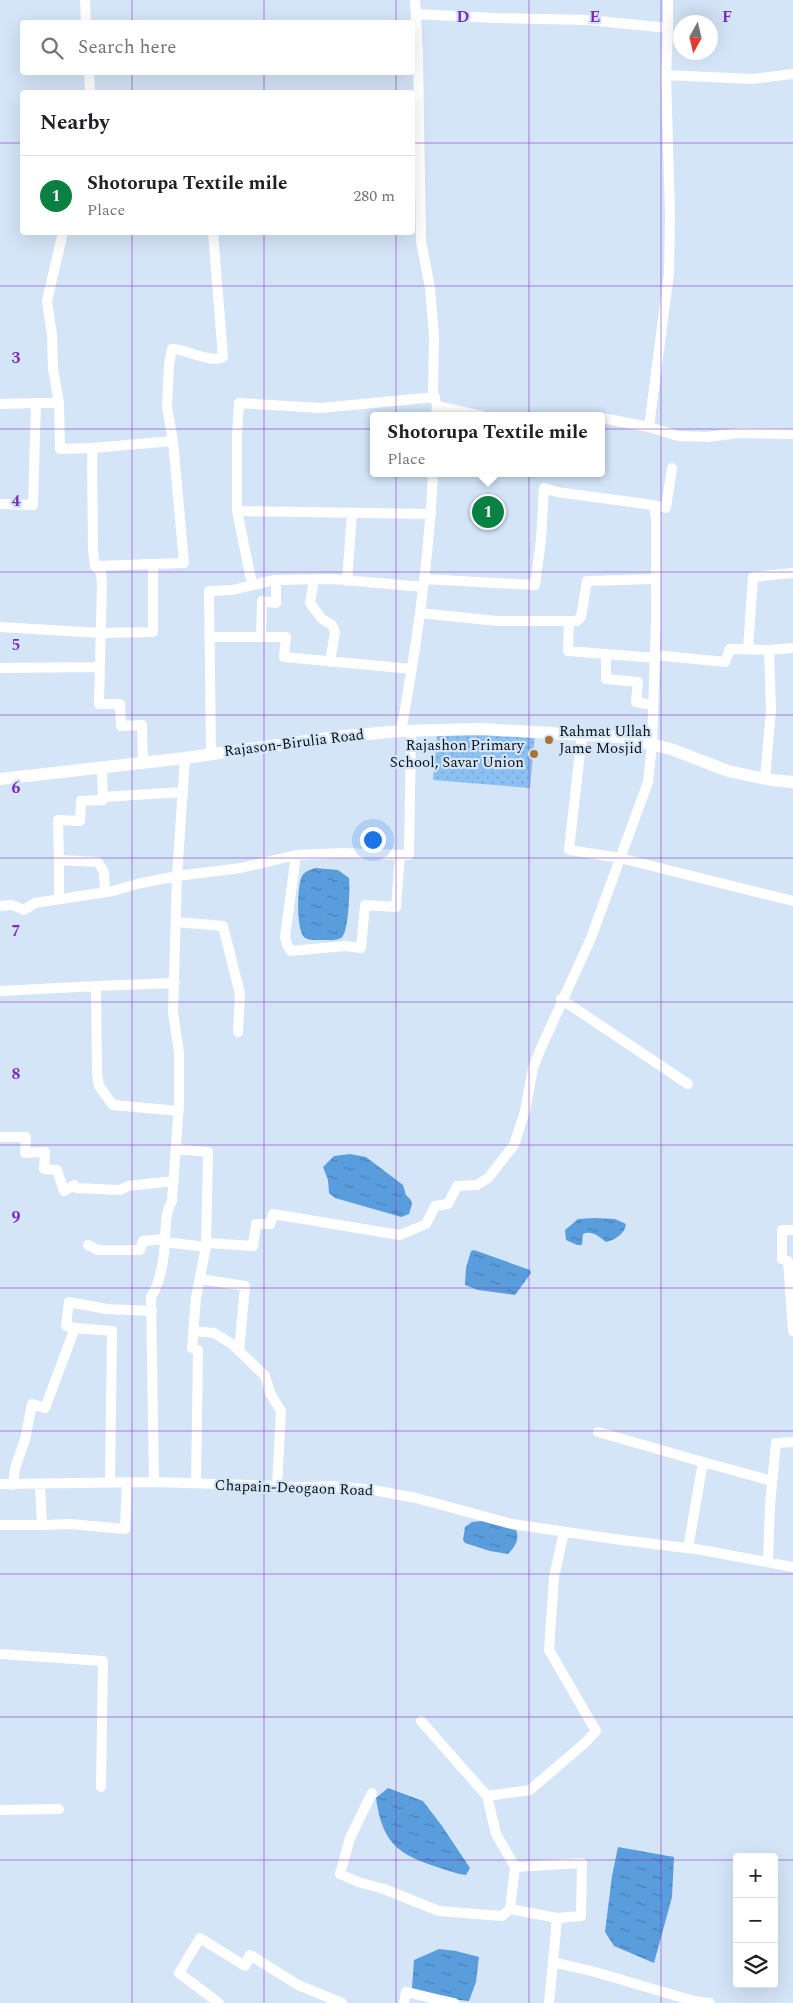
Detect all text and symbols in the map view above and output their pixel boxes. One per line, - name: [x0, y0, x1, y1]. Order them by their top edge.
- text: D: [457, 5, 470, 29]
- text: E: [590, 5, 600, 29]
- text: F: [722, 5, 732, 29]
- north arrow: [673, 15, 718, 60]
- search box: [20, 20, 415, 75]
- text: Search here: [78, 33, 177, 62]
- icon: search: [38, 34, 66, 62]
- text: Nearby: [40, 107, 110, 139]
- text: Shotorupa Textile mile: [87, 169, 287, 198]
- text: 1: [52, 184, 60, 208]
- text: 280 m: [353, 184, 395, 208]
- text: Place: [87, 198, 125, 222]
- text: 3: [12, 346, 21, 370]
- popup: [370, 412, 605, 477]
- text: Shotorupa Textile mile: [387, 418, 588, 447]
- text: Place: [387, 447, 425, 471]
- text: 4: [12, 489, 21, 513]
- pin: 1: [472, 493, 504, 531]
- text: 5: [12, 633, 20, 657]
- place label: Rahmat Ullah Jame Mosjid: [559, 720, 651, 760]
- street label: Rajason-Birulia Road: [222, 723, 366, 763]
- place label: Rajashon Primary School, Savar Union: [390, 734, 525, 774]
- marker: Rahmat Ullah Jame Mosjid: [543, 734, 555, 746]
- marker: Rajashon Primary School, Savar Union: [528, 748, 540, 760]
- text: 6: [12, 776, 21, 800]
- your location: [360, 827, 386, 853]
- text: 7: [12, 919, 21, 943]
- text: 8: [12, 1062, 21, 1086]
- text: 9: [12, 1205, 21, 1229]
- street label: Chapain-Deogaon Road: [214, 1474, 374, 1502]
- map controls: [733, 1853, 778, 1988]
- button: +: [733, 1853, 778, 1898]
- button: −: [733, 1898, 778, 1943]
- button: layers: [733, 1943, 778, 1988]

